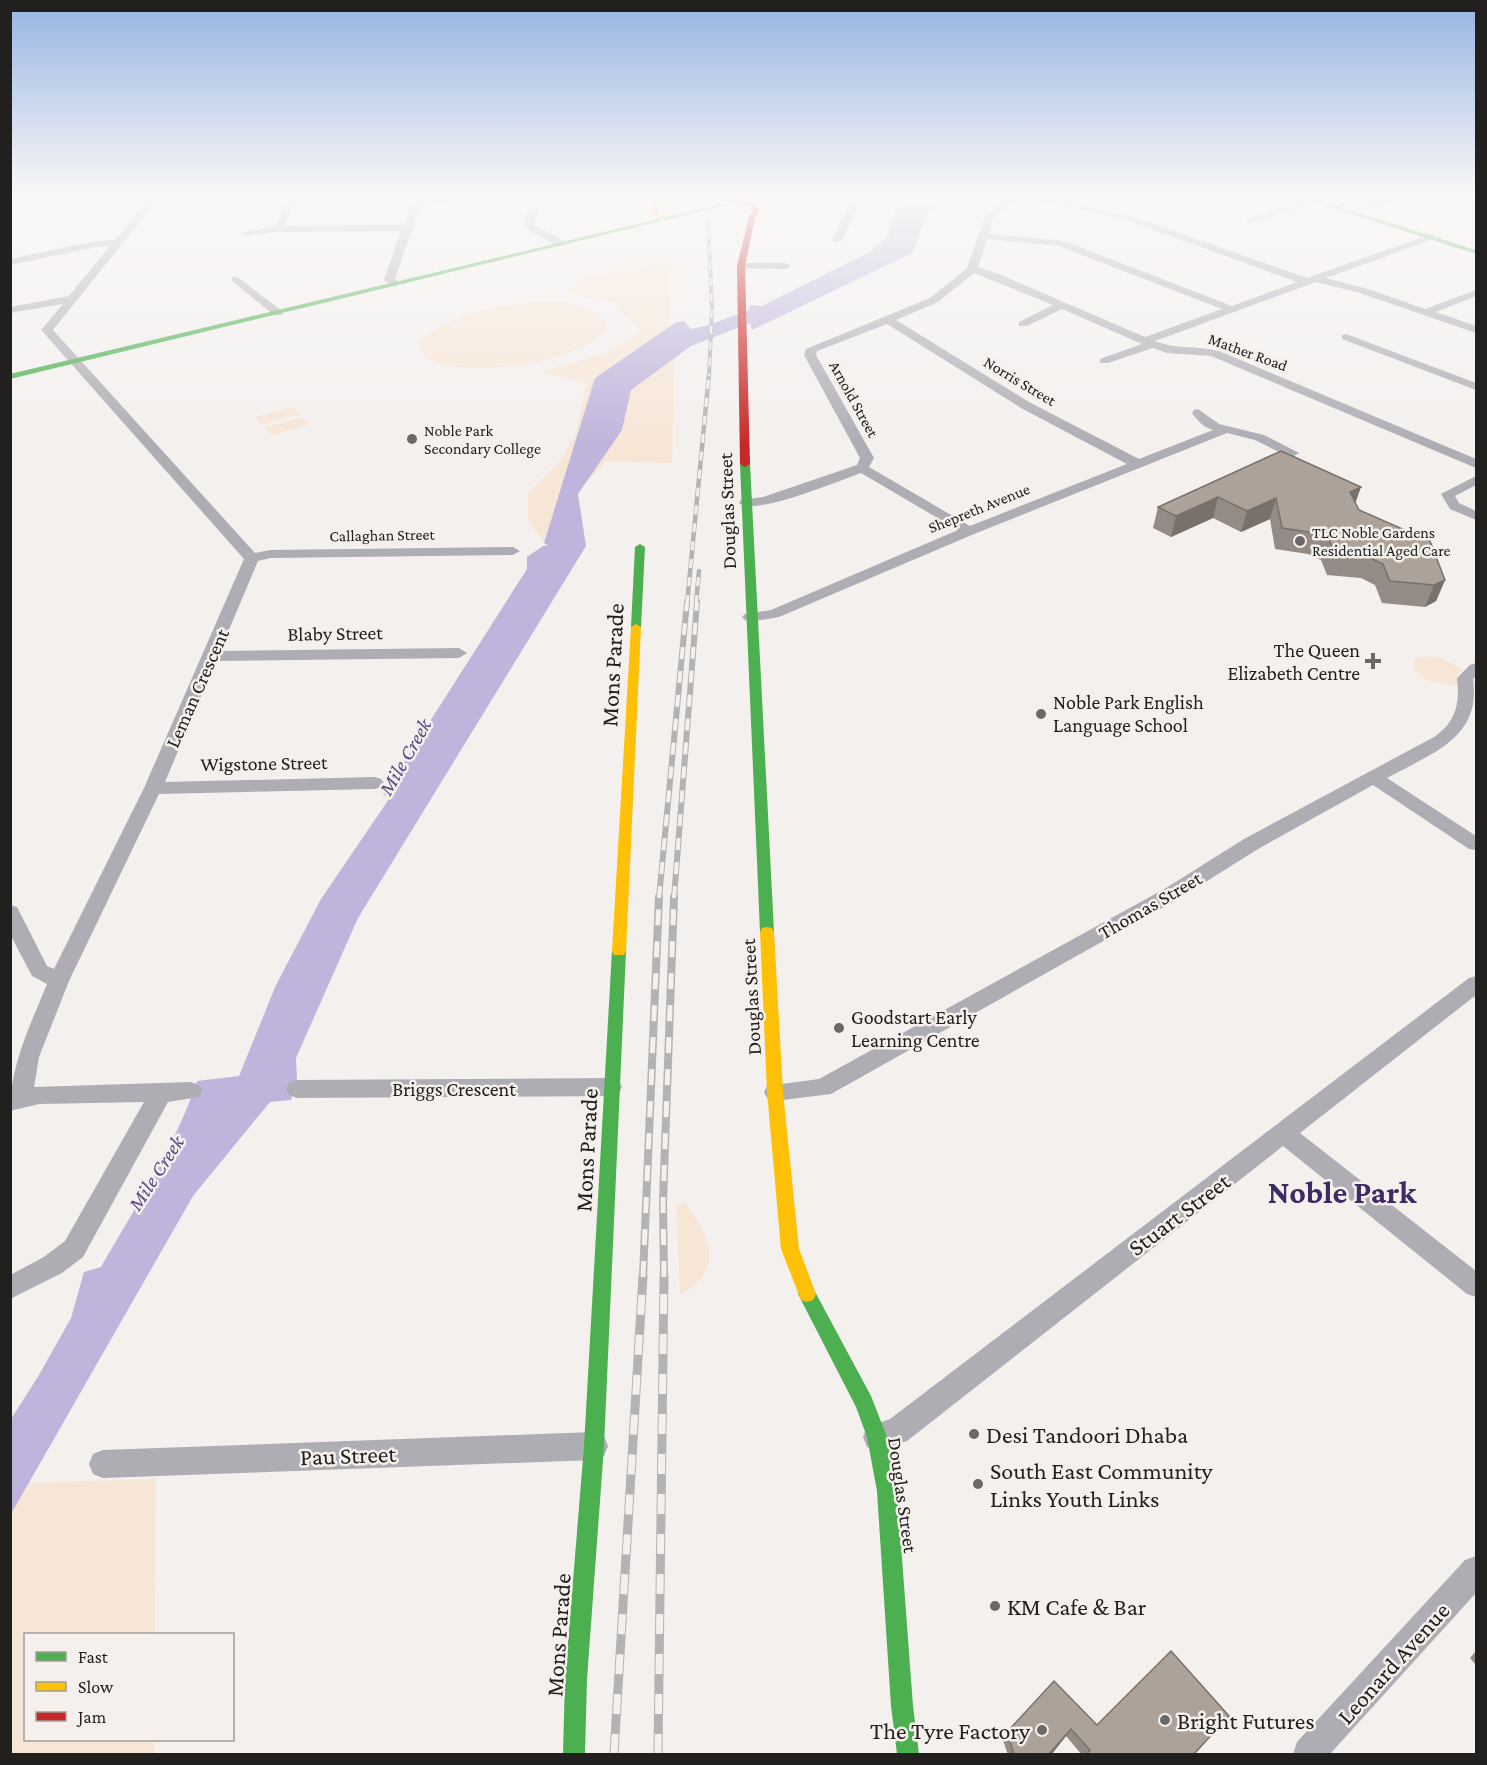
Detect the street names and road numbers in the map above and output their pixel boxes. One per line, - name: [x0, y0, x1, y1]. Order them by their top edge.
- street label: Mather Road: [1206, 330, 1290, 374]
- street label: Norris Street: [981, 353, 1060, 409]
- street label: Arnold Street: [826, 358, 882, 441]
- street label: Douglas Street: [714, 452, 741, 570]
- street label: Shepreth Avenue: [926, 480, 1033, 537]
- street label: Callaghan Street: [329, 526, 436, 545]
- street label: Mons Parade: [595, 602, 629, 728]
- street label: Blaby Street: [287, 621, 383, 646]
- street label: Leman Crescent: [161, 625, 233, 751]
- street label: Wigstone Street: [200, 751, 328, 776]
- street label: Thomas Street: [1095, 866, 1206, 943]
- street label: Douglas Street: [737, 938, 766, 1056]
- street label: Briggs Crescent: [392, 1078, 516, 1101]
- street label: Mons Parade: [569, 1087, 603, 1213]
- street label: Stuart Street: [1123, 1166, 1236, 1261]
- street label: Douglas Street: [883, 1436, 922, 1555]
- street label: Pau Street: [299, 1440, 398, 1470]
- street label: Mons Parade: [540, 1572, 576, 1698]
- street label: Leonard Avenue: [1331, 1597, 1455, 1729]

